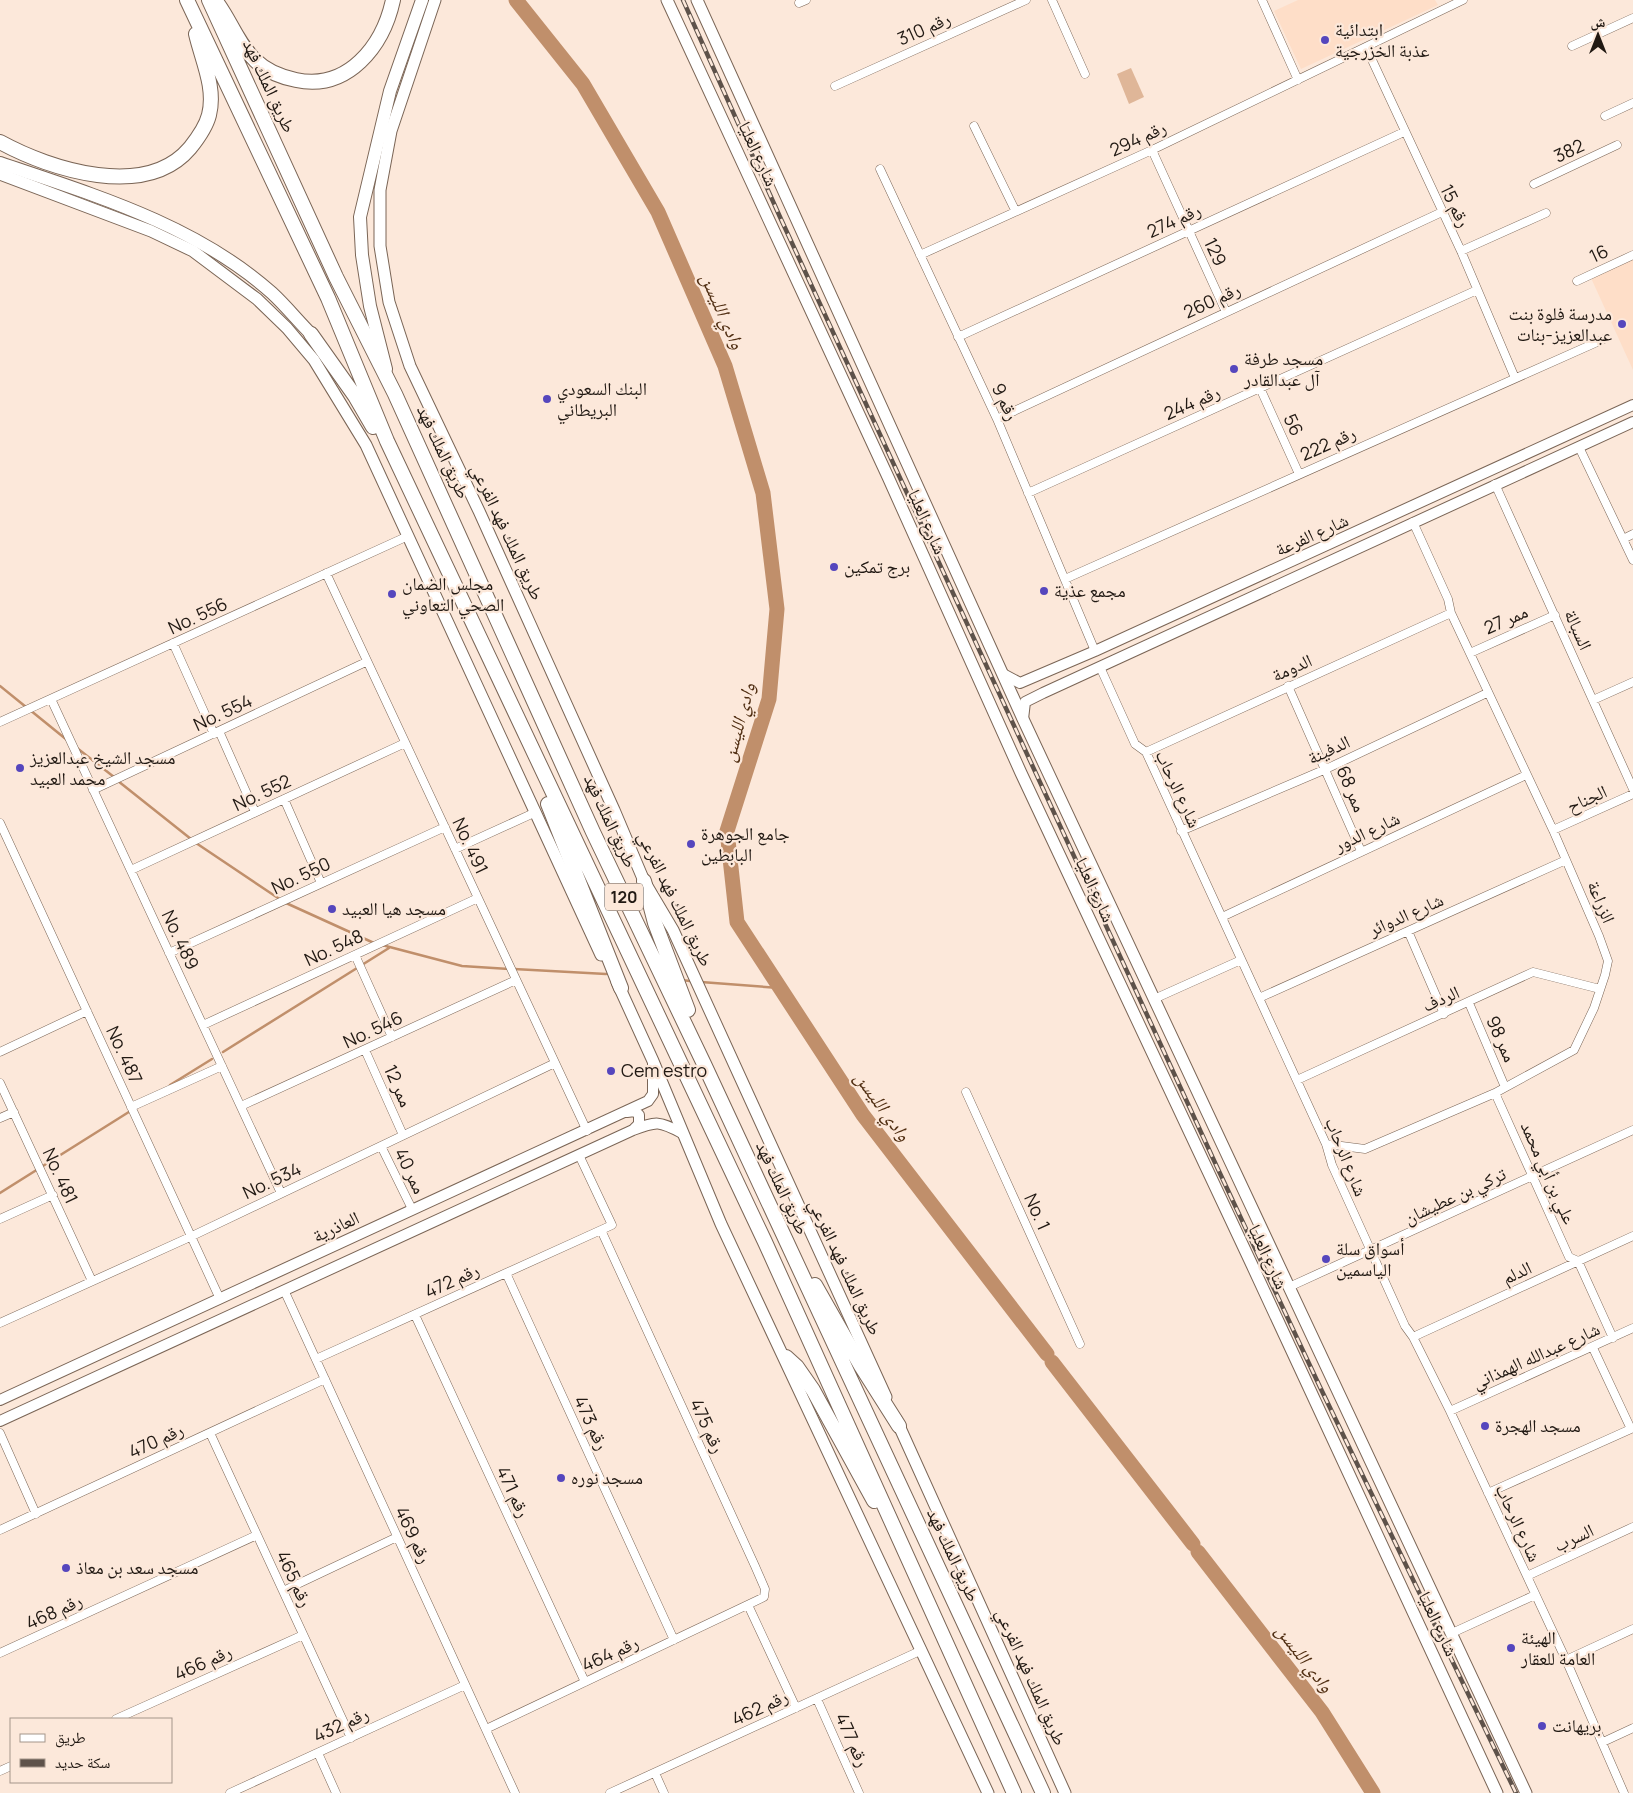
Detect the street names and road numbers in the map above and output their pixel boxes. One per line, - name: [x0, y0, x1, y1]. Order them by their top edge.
- street label: رقم 310: [893, 6, 954, 51]
- street label: طريق الملك فهد: [238, 35, 302, 136]
- street label: رقم 294: [1105, 115, 1170, 162]
- street label: شارع العليا: [733, 117, 784, 190]
- street label: 382: [1550, 133, 1588, 167]
- street label: رقم 15: [1434, 180, 1477, 232]
- street label: رقم 274: [1143, 197, 1205, 244]
- street label: 129: [1199, 234, 1233, 270]
- street label: 16: [1585, 238, 1612, 268]
- street label: رقم 260: [1179, 277, 1244, 325]
- street label: رقم 9: [986, 379, 1025, 425]
- street label: رقم 244: [1160, 379, 1224, 426]
- street label: طريق الملك فهد: [412, 401, 476, 502]
- street label: 56: [1278, 410, 1309, 439]
- street label: رقم 222: [1296, 420, 1360, 467]
- street label: طريق الملك فهد الفرعي: [463, 460, 550, 605]
- street label: شارع العليا: [903, 485, 953, 558]
- street label: شارع الفرعة: [1271, 507, 1352, 561]
- street label: No. 556: [164, 591, 231, 639]
- street label: ممر 27: [1480, 599, 1531, 639]
- street label: السبالة: [1559, 606, 1598, 654]
- street label: الدومة: [1268, 648, 1315, 686]
- street label: No. 554: [189, 688, 256, 736]
- street label: الدفينة: [1304, 729, 1354, 769]
- street label: شارع الرحاب: [1150, 746, 1207, 831]
- street label: ممر 68: [1331, 762, 1372, 815]
- street label: No. 552: [229, 768, 294, 816]
- street label: طريق الملك فهد: [579, 770, 643, 871]
- street label: الجناح: [1563, 779, 1611, 818]
- street label: شارع الدور: [1329, 805, 1403, 857]
- street label: No. 491: [447, 814, 494, 878]
- street label: طريق الملك فهد الفرعي: [630, 827, 719, 972]
- street label: No. 550: [267, 851, 334, 899]
- street label: شارع العليا: [1070, 853, 1121, 926]
- street label: الزراعة: [1582, 877, 1622, 926]
- road number: 120: [605, 884, 643, 910]
- street label: شارع الدوائر: [1364, 887, 1447, 942]
- street label: No. 489: [157, 906, 205, 973]
- street label: No. 548: [300, 923, 367, 971]
- street label: الردف: [1418, 979, 1463, 1017]
- street label: No. 546: [339, 1005, 406, 1053]
- street label: ممر 98: [1481, 1012, 1523, 1065]
- street label: No. 487: [101, 1022, 149, 1087]
- street label: ممر 12: [379, 1061, 419, 1110]
- street label: شارع الرحاب: [1320, 1114, 1374, 1200]
- street label: علي بن أبي محمد: [1512, 1118, 1582, 1229]
- street label: طريق الملك فهد: [751, 1137, 815, 1238]
- street label: No. 481: [38, 1144, 84, 1207]
- street label: ممر 40: [390, 1144, 432, 1197]
- street label: No. 534: [239, 1156, 305, 1204]
- street label: تركي بن عطيشان: [1400, 1161, 1511, 1232]
- street label: No. 1: [1019, 1189, 1057, 1234]
- street label: طريق الملك فهد الفرعي: [801, 1195, 888, 1340]
- street label: العاذرية: [308, 1205, 363, 1247]
- street label: شارع العليا: [1243, 1220, 1294, 1293]
- street label: الدلم: [1498, 1255, 1536, 1290]
- street label: رقم 472: [420, 1257, 483, 1304]
- street label: شارع عبدالله الهمذاني: [1468, 1316, 1605, 1397]
- street label: رقم 473: [568, 1392, 615, 1454]
- street label: رقم 475: [684, 1394, 731, 1457]
- street label: رقم 470: [124, 1417, 188, 1464]
- street label: رقم 471: [491, 1462, 536, 1522]
- street label: شارع الرحاب: [1490, 1480, 1547, 1565]
- street label: رقم 469: [389, 1502, 438, 1567]
- street label: طريق الملك فهد: [922, 1504, 986, 1605]
- street label: السرب: [1550, 1518, 1597, 1557]
- street label: رقم 465: [270, 1546, 318, 1611]
- street label: شارع العليا: [1413, 1587, 1464, 1660]
- street label: رقم 468: [21, 1588, 86, 1636]
- street label: طريق الملك فهد الفرعي: [988, 1604, 1073, 1750]
- street label: رقم 464: [577, 1630, 642, 1678]
- street label: رقم 466: [170, 1639, 236, 1686]
- street label: رقم 462: [727, 1684, 792, 1731]
- street label: رقم 432: [309, 1701, 373, 1748]
- street label: رقم 477: [829, 1709, 875, 1771]

